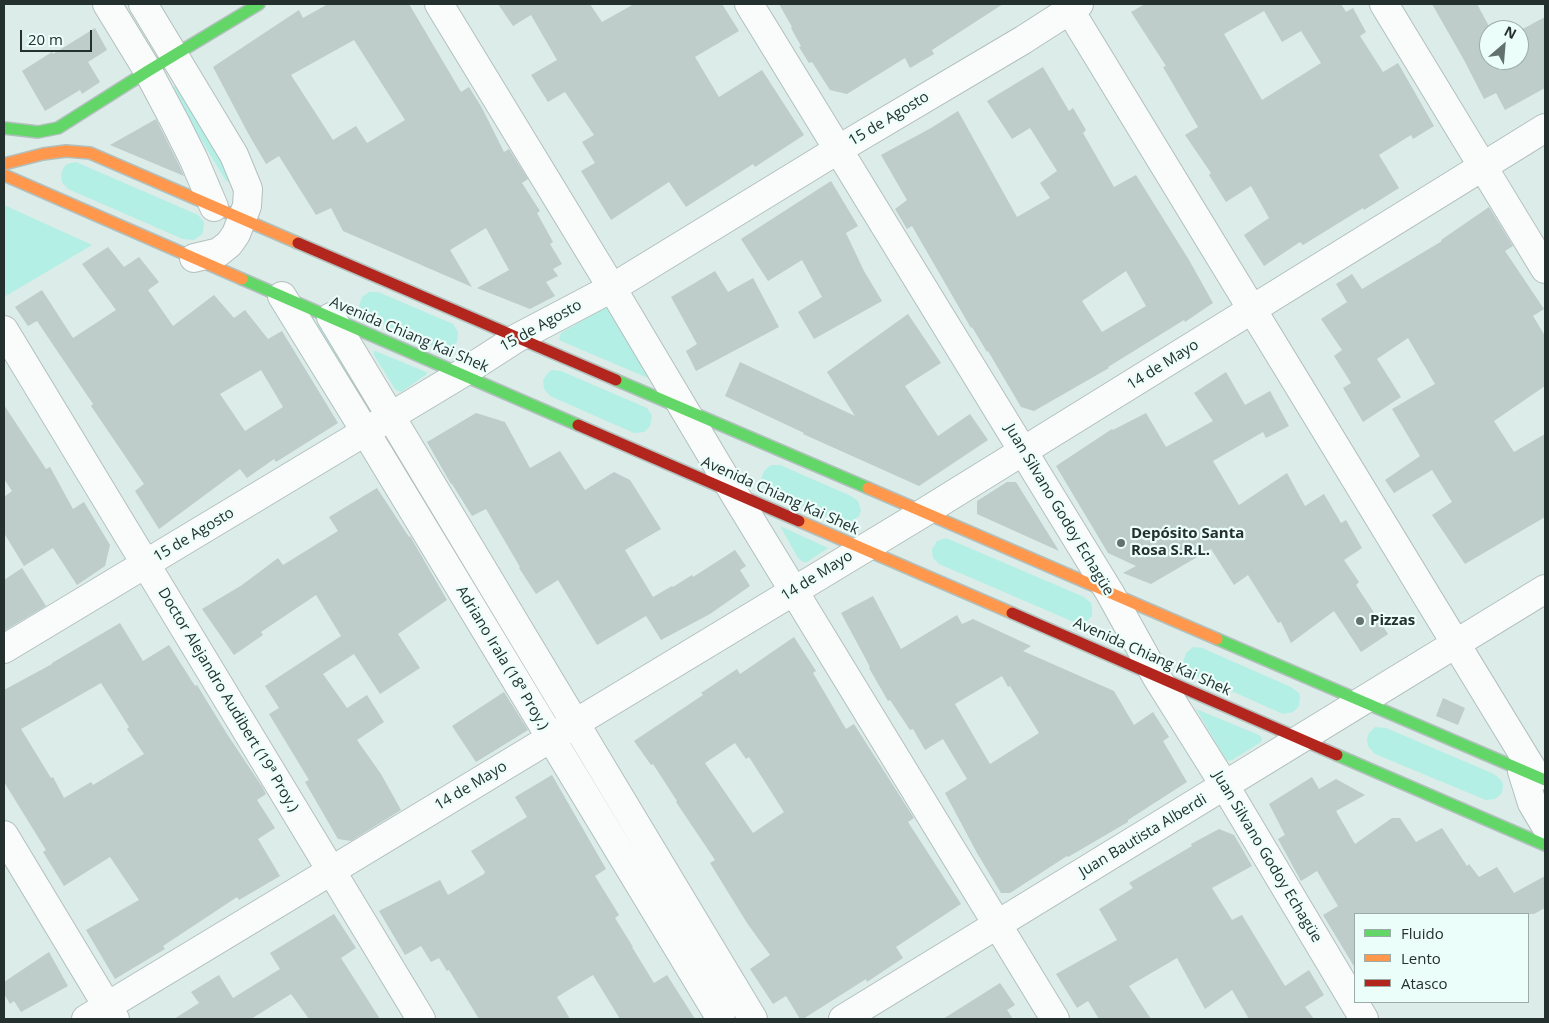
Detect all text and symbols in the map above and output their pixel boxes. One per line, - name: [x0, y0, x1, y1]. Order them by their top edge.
- scale bar: [22, 20, 95, 52]
- north arrow: [1479, 20, 1529, 70]
- text: N: [1501, 21, 1520, 43]
- text: 20 m: [28, 29, 63, 49]
- street label: 15 de Agosto: [845, 88, 933, 150]
- street label: Avenida Chiang Kai Shek: [327, 293, 491, 377]
- street label: 15 de Agosto: [497, 296, 585, 356]
- street label: 14 de Mayo: [1124, 336, 1202, 394]
- street label: Juan Silvano Godoy Echagüe: [1001, 421, 1117, 599]
- street label: Avenida Chiang Kai Shek: [698, 453, 862, 539]
- street label: 15 de Agosto: [150, 504, 238, 566]
- place label: Depósito Santa Rosa S.R.L.: [1131, 525, 1244, 560]
- marker: Depósito Santa Rosa S.R.L.: [1115, 537, 1127, 549]
- street label: 14 de Mayo: [778, 547, 856, 605]
- street label: Adriano Irala (18ª Proy.): [452, 583, 552, 733]
- street label: Doctor Alejandro Audibert (19ª Proy.): [154, 585, 302, 815]
- place label: Pizzas: [1370, 612, 1415, 630]
- street label: Avenida Chiang Kai Shek: [1070, 614, 1234, 700]
- marker: Pizzas: [1354, 615, 1366, 627]
- street label: 14 de Mayo: [432, 757, 510, 815]
- street label: Juan Silvano Godoy Echagüe: [1209, 768, 1325, 946]
- street label: Juan Bautista Alberdi: [1076, 791, 1210, 881]
- legend: [1354, 913, 1529, 1003]
- text: Fluido: [1401, 923, 1444, 943]
- text: Lento: [1401, 948, 1441, 968]
- text: Atasco: [1401, 973, 1448, 993]

